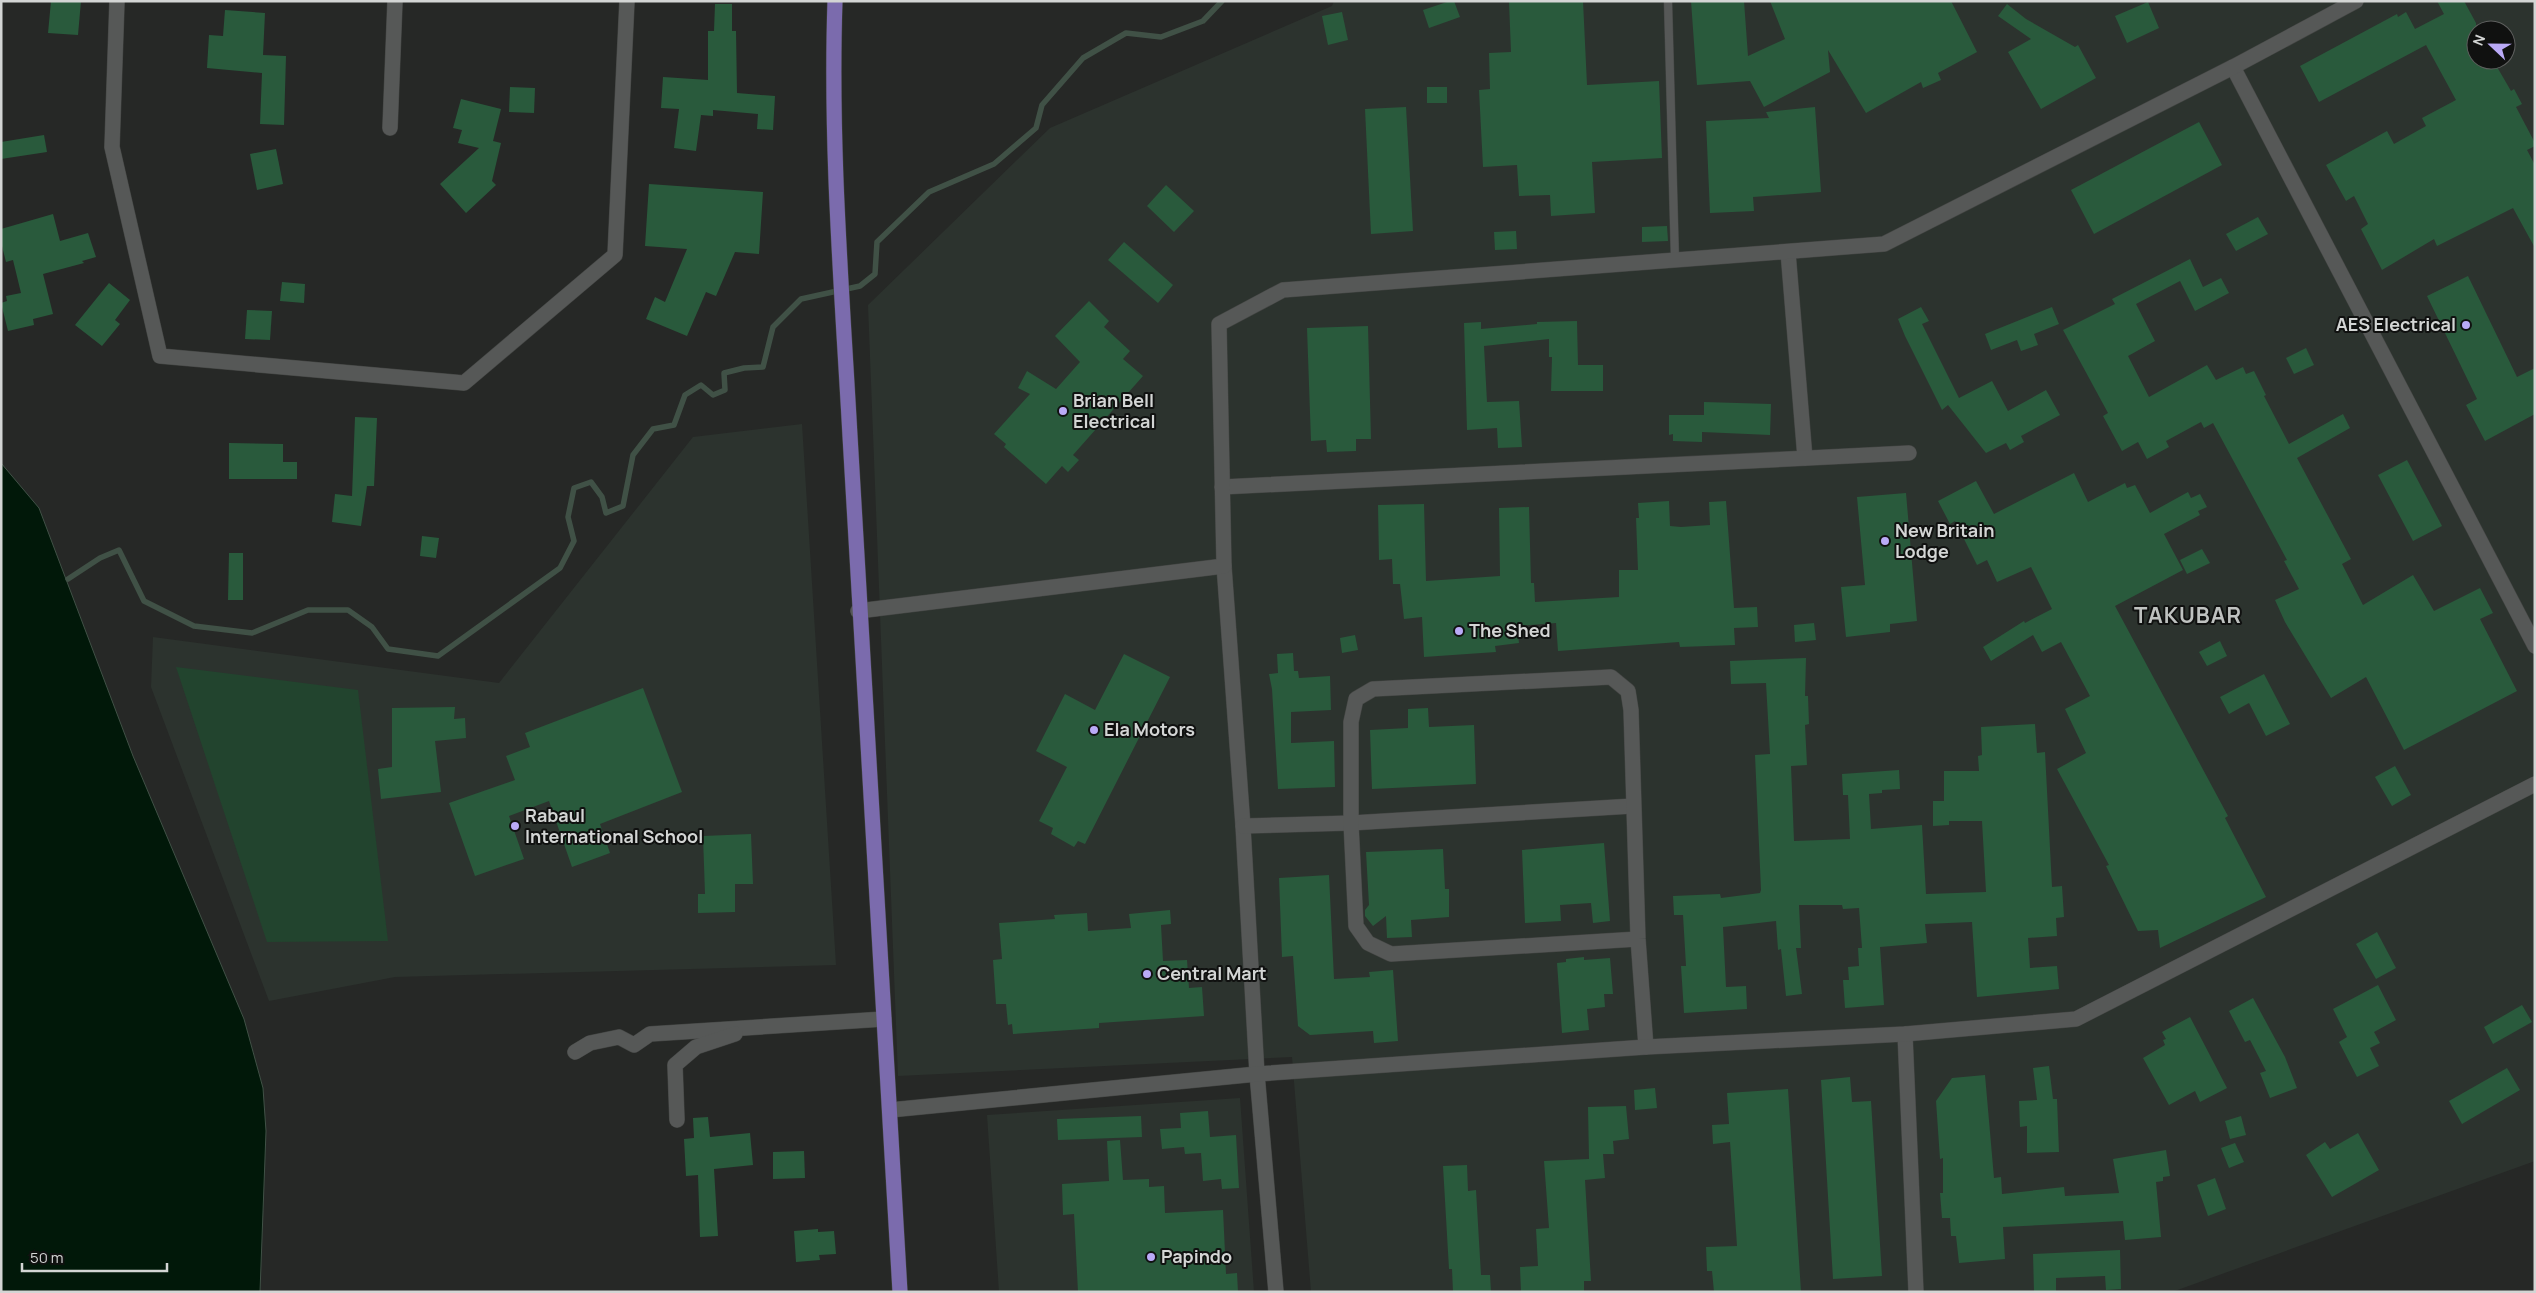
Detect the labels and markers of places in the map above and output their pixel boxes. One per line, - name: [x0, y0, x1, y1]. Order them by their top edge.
- place label: AES Electrical: [2336, 312, 2456, 336]
- marker: AES Electrical: [2460, 319, 2472, 331]
- place label: Brian Bell Electrical: [1073, 388, 1155, 433]
- marker: Brian Bell Electrical: [1057, 405, 1069, 417]
- place label: New Britain Lodge: [1895, 518, 1995, 563]
- marker: New Britain Lodge: [1879, 535, 1891, 547]
- place label: The Shed: [1469, 618, 1551, 642]
- marker: The Shed: [1453, 625, 1465, 637]
- place label: Ela Motors: [1104, 717, 1195, 741]
- marker: Ela Motors: [1088, 724, 1100, 736]
- place label: Rabaul International School: [525, 803, 703, 848]
- marker: Rabaul International School: [509, 820, 521, 832]
- place label: Central Mart: [1157, 961, 1267, 985]
- marker: Central Mart: [1141, 968, 1153, 980]
- place label: Papindo: [1161, 1244, 1232, 1268]
- marker: Papindo: [1145, 1251, 1157, 1263]

